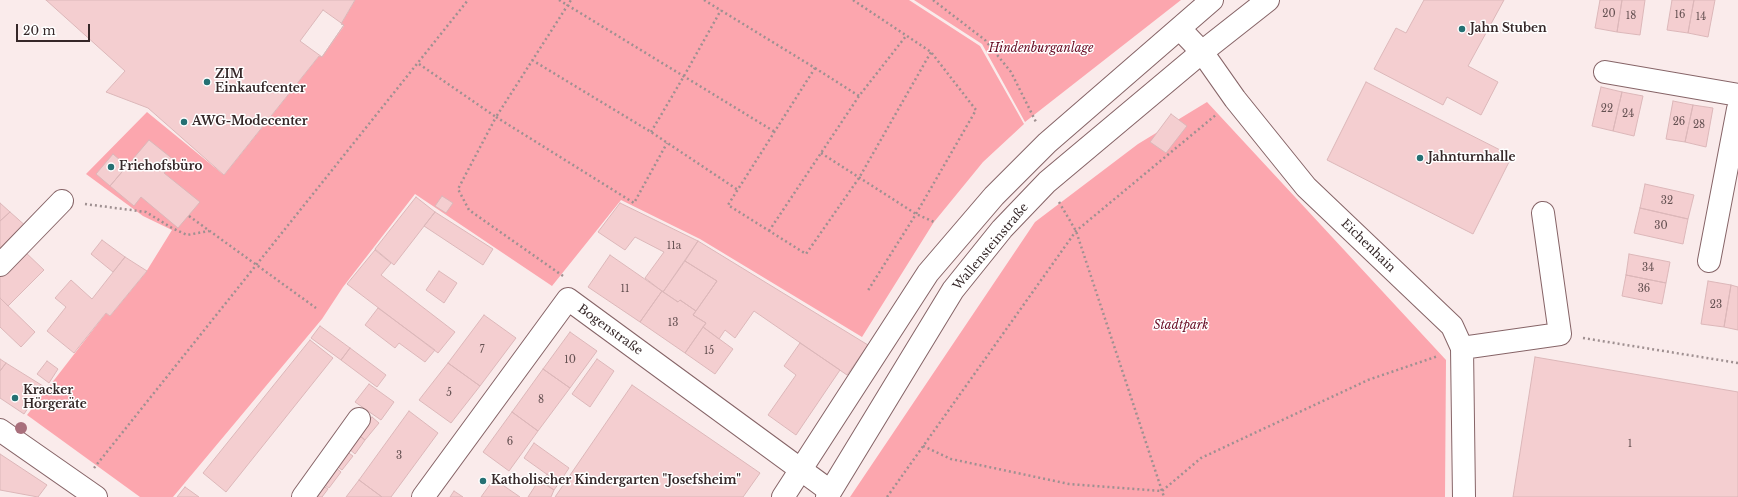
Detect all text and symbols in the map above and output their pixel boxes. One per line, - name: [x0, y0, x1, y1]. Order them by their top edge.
- house number: 20: [1602, 8, 1616, 20]
- house number: 16: [1675, 9, 1685, 21]
- house number: 18: [1626, 10, 1636, 22]
- house number: 14: [1696, 11, 1706, 23]
- scale bar: [18, 16, 92, 42]
- place label: Jahn Stuben: [1470, 22, 1547, 36]
- text: 20 m: [23, 23, 55, 38]
- marker: Jahn Stuben: [1457, 24, 1467, 34]
- park label: Hindenburganlage: [988, 42, 1094, 56]
- place label: ZIM Einkaufcenter: [215, 68, 306, 96]
- marker: ZIM Einkaufcenter: [202, 77, 212, 87]
- house number: 22: [1601, 103, 1613, 115]
- house number: 24: [1622, 108, 1634, 120]
- place label: AWG-Modecenter: [192, 115, 308, 129]
- house number: 26: [1673, 116, 1685, 128]
- marker: AWG-Modecenter: [179, 117, 189, 127]
- house number: 28: [1693, 119, 1705, 131]
- place label: Jahnturnhalle: [1428, 151, 1516, 165]
- marker: Jahnturnhalle: [1415, 153, 1425, 163]
- place label: Friehofsbüro: [119, 160, 202, 174]
- marker: Friehofsbüro: [106, 162, 116, 172]
- house number: 32: [1661, 195, 1673, 207]
- street label: Wallensteinstraße: [950, 201, 1032, 293]
- street label: Eichenhain: [1338, 217, 1398, 275]
- house number: 30: [1654, 220, 1668, 232]
- house number: 11a: [667, 240, 681, 252]
- house number: 34: [1642, 262, 1654, 274]
- house number: 11: [621, 283, 629, 295]
- house number: 36: [1638, 283, 1650, 295]
- house number: 23: [1710, 299, 1722, 311]
- street label: Bogenstraße: [575, 302, 645, 358]
- house number: 13: [668, 317, 678, 329]
- park label: Stadtpark: [1154, 319, 1208, 333]
- house number: 7: [479, 344, 485, 356]
- house number: 15: [704, 345, 714, 357]
- house number: 10: [564, 354, 576, 366]
- place label: Kracker Hörgeräte: [23, 384, 87, 412]
- house number: 5: [446, 387, 452, 399]
- marker: Kracker Hörgeräte: [10, 393, 20, 403]
- house number: 8: [538, 394, 544, 406]
- house number: 6: [507, 436, 513, 448]
- house number: 1: [1628, 438, 1632, 450]
- house number: 3: [396, 450, 402, 462]
- place label: Katholischer Kindergarten "Josefsheim": [491, 474, 741, 488]
- marker: Katholischer Kindergarten "Josefsheim": [478, 476, 488, 486]

